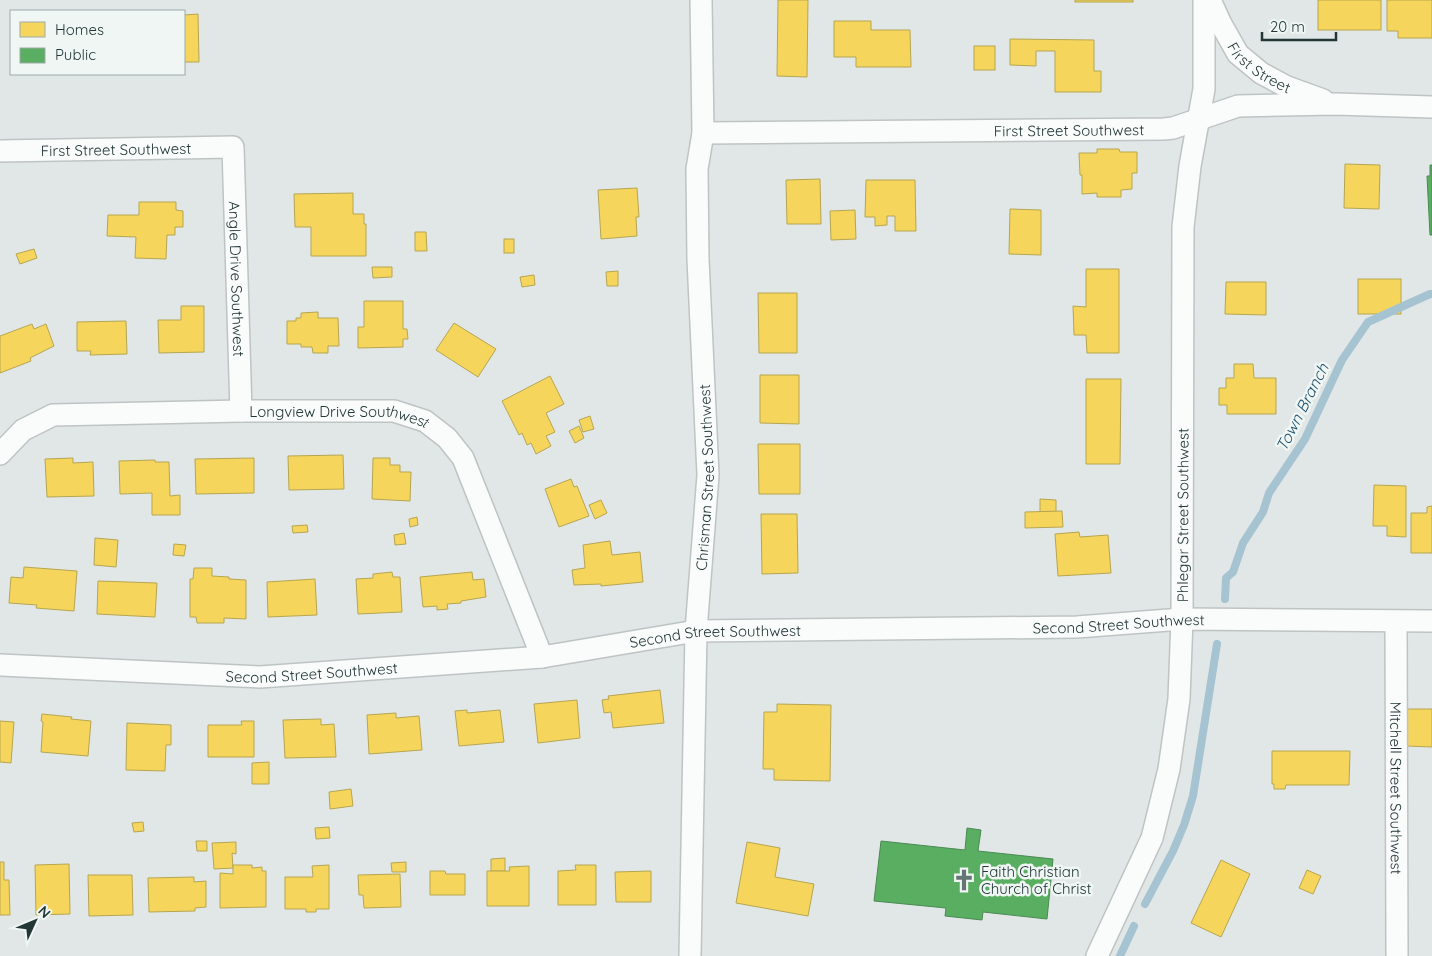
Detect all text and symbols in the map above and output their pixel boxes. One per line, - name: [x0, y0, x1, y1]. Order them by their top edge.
- legend: [10, 10, 185, 75]
- scale bar: [1262, 10, 1336, 42]
- text: 20 m: [1270, 17, 1305, 36]
- text: Homes: [55, 20, 104, 39]
- street label: First Street: [1224, 39, 1293, 97]
- text: Public: [55, 45, 96, 64]
- street label: First Street Southwest: [994, 120, 1144, 140]
- street label: First Street Southwest: [41, 138, 191, 160]
- street label: Angle Drive Southwest: [225, 201, 249, 357]
- water label: Town Branch: [1271, 359, 1333, 454]
- street label: Chrisman Street Southwest: [691, 384, 718, 571]
- street label: Longview Drive Southwest: [249, 401, 434, 431]
- street label: Phlegar Street Southwest: [1173, 428, 1192, 602]
- street label: Second Street Southwest: [1033, 609, 1205, 637]
- street label: Second Street Southwest: [628, 620, 801, 652]
- street label: Second Street Southwest: [225, 658, 398, 687]
- street label: Mitchell Street Southwest: [1387, 701, 1406, 875]
- place label: Faith Christian Church of Christ: [981, 862, 1092, 898]
- church icon: Faith Christian Church of Christ: [951, 867, 977, 893]
- north arrow: [10, 896, 60, 946]
- text: N: [34, 902, 54, 922]

